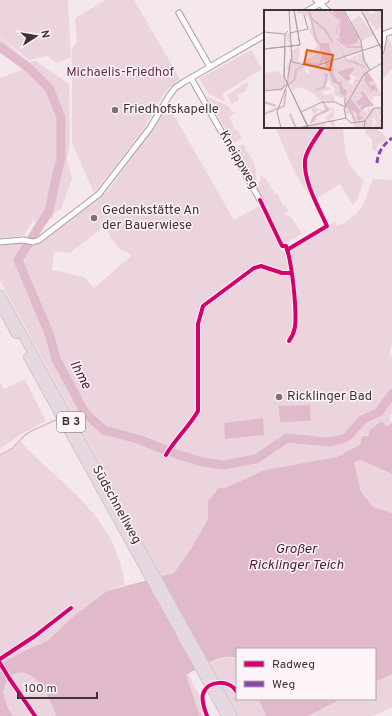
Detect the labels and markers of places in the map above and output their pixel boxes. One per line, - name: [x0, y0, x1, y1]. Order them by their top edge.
- place label: Friedhofskapelle: [123, 102, 219, 118]
- marker: Friedhofskapelle: [110, 105, 120, 115]
- place label: Gedenkstätte An der Bauerwiese: [102, 203, 199, 234]
- marker: Gedenkstätte An der Bauerwiese: [89, 213, 99, 223]
- place label: Ricklinger Bad: [287, 389, 372, 405]
- marker: Ricklinger Bad: [274, 392, 284, 402]

